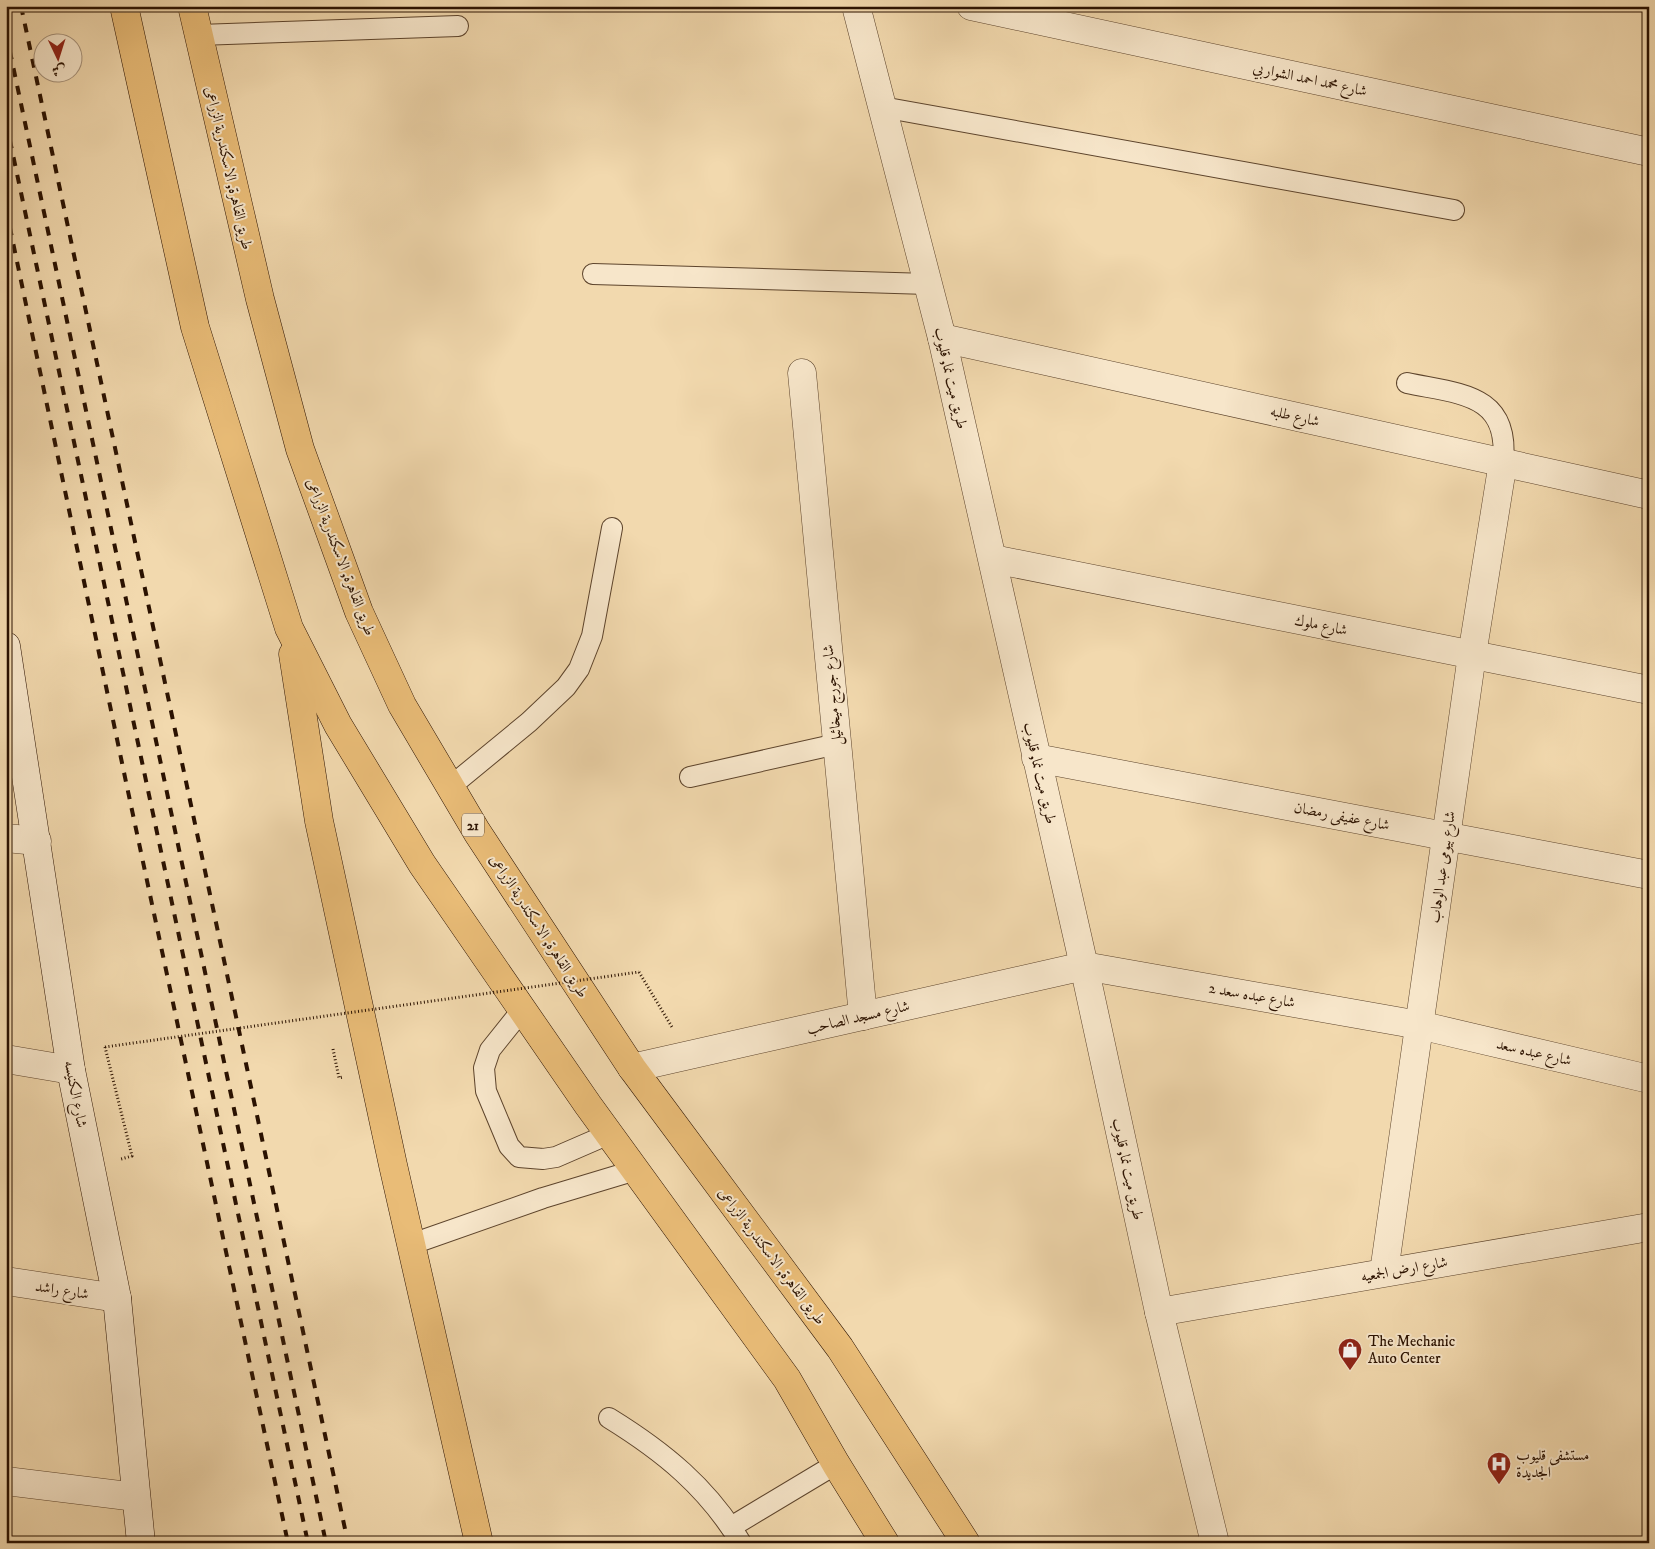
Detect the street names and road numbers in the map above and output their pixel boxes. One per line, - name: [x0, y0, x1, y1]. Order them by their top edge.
- street label: شارع محمد احمد الشواربي: [1251, 58, 1369, 104]
- street label: طريق القاهرة, الاسكندرية الزراعى: [200, 85, 257, 252]
- street label: طريق ميت نما, قليوب: [930, 325, 971, 431]
- street label: شارع طلبه: [1268, 402, 1321, 434]
- street label: طريق القاهرة, الاسكندرية الزراعى: [302, 476, 379, 639]
- street label: شارع ملوك: [1292, 611, 1349, 643]
- street label: شارع جورج ميخائيل: [819, 644, 849, 746]
- street label: طريق ميت نما, قليوب: [1019, 720, 1060, 826]
- street label: شارع عفيفى رمضان: [1292, 798, 1391, 838]
- street label: شارع بيومى عبد الوهاب: [1425, 810, 1463, 925]
- road number: 21: [462, 814, 484, 836]
- street label: طريق القاهرة, الاسكندرية الزراعى: [485, 851, 592, 1002]
- street label: شارع عبده سعد 2: [1207, 979, 1297, 1015]
- street label: شارع مسجد الصاحب: [805, 996, 912, 1041]
- street label: شارع عبده سعد: [1494, 1035, 1574, 1073]
- street label: شارع الكنيسه: [57, 1059, 91, 1130]
- street label: طريق ميت نما, قليوب: [1107, 1116, 1148, 1222]
- street label: طريق القاهرة, الاسكندرية الزراعى: [714, 1184, 829, 1329]
- street label: شارع ارض الجمعيه: [1359, 1253, 1449, 1289]
- street label: شارع راشد: [33, 1277, 90, 1307]

